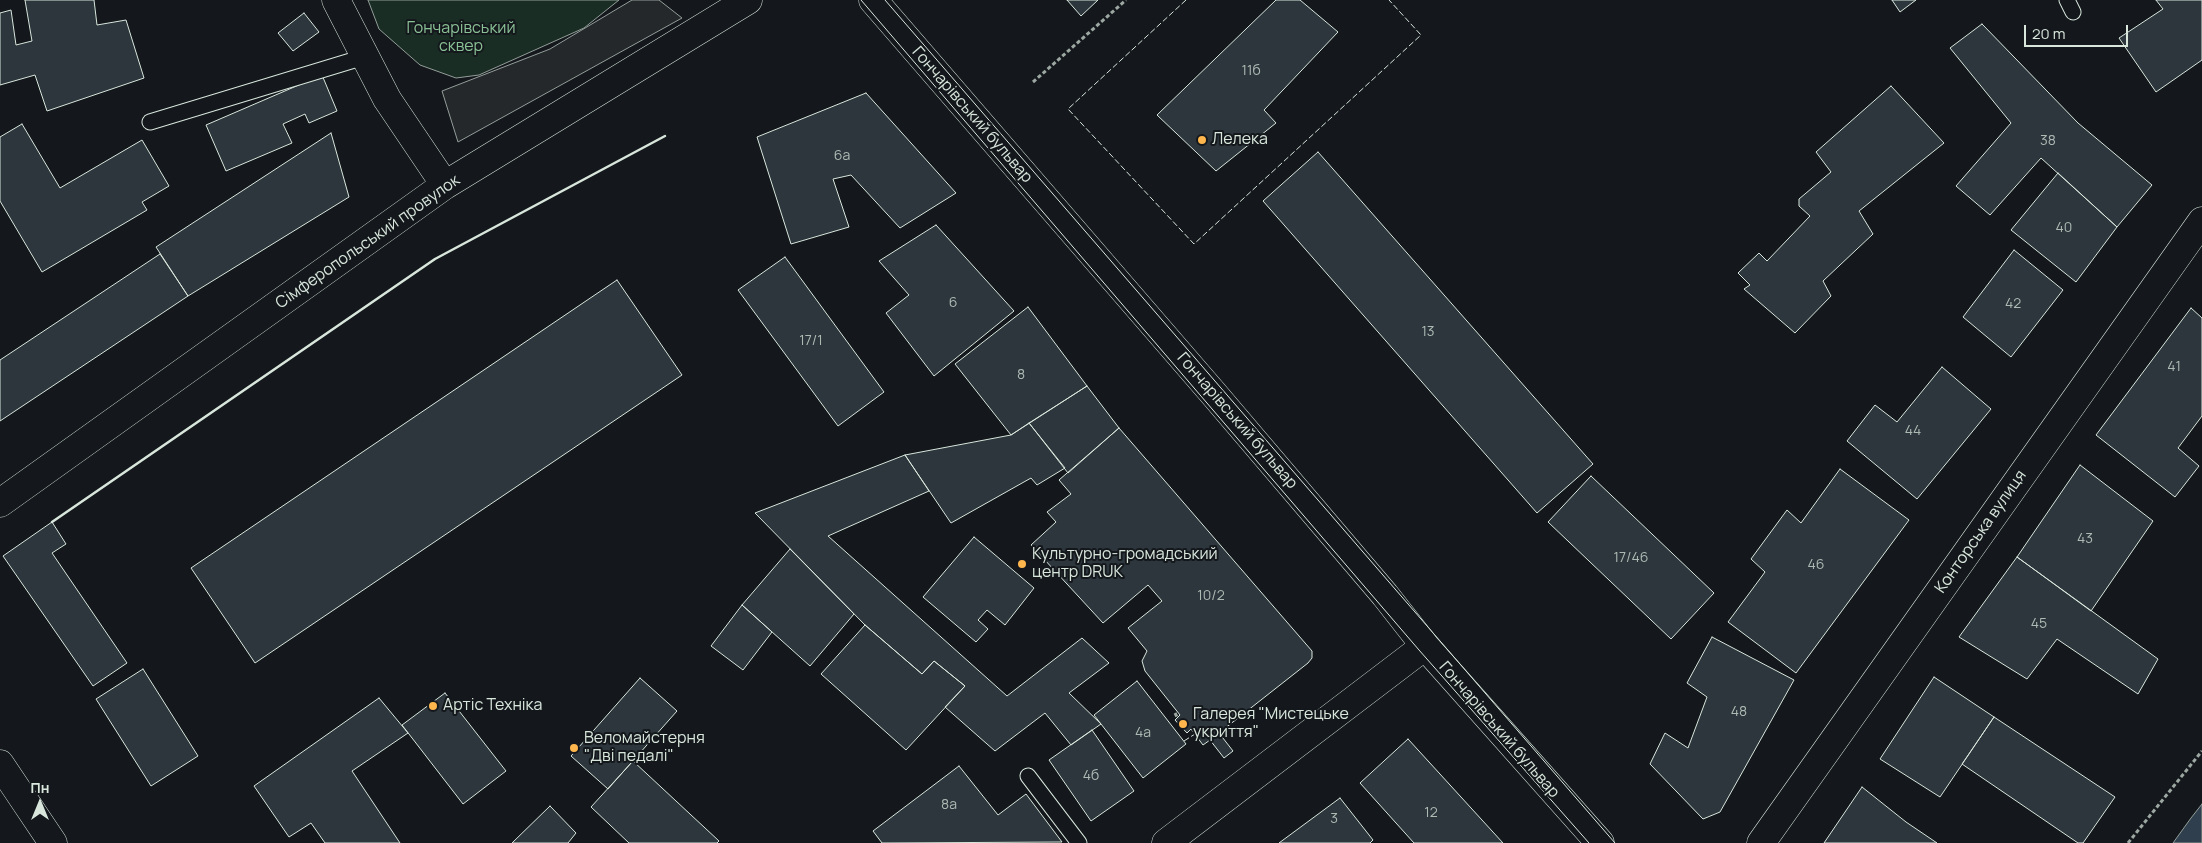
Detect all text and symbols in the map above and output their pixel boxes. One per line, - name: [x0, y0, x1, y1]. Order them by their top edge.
- scale bar: [2027, 15, 2131, 47]
- park label: Гончарівський сквер: [406, 19, 516, 57]
- text: 20 m: [2032, 23, 2065, 44]
- street label: Гончарівський бульвар: [908, 43, 1036, 187]
- house number: 11б: [1241, 63, 1261, 79]
- place label: Лелека: [1212, 130, 1268, 150]
- house number: 38: [2040, 133, 2056, 149]
- marker: Лелека: [1196, 134, 1208, 146]
- house number: 6а: [834, 148, 850, 164]
- street label: Сімферопольський провулок: [272, 171, 464, 313]
- house number: 40: [2056, 220, 2072, 236]
- house number: 6: [949, 295, 957, 311]
- house number: 42: [2005, 296, 2021, 312]
- house number: 13: [1421, 324, 1435, 340]
- house number: 17/1: [799, 333, 823, 349]
- street label: Гончарівський бульвар: [1173, 349, 1301, 493]
- house number: 41: [2167, 359, 2181, 375]
- house number: 8: [1017, 367, 1025, 383]
- house number: 44: [1905, 423, 1921, 439]
- street label: Конторська вулиця: [1931, 467, 2031, 597]
- house number: 43: [2077, 531, 2093, 547]
- place label: Культурно-громадський центр DRUK: [1032, 545, 1218, 583]
- house number: 17/46: [1614, 550, 1648, 566]
- house number: 46: [1808, 557, 1824, 573]
- marker: Культурно-громадський центр DRUK: [1016, 558, 1028, 570]
- house number: 10/2: [1197, 588, 1225, 604]
- house number: 45: [2031, 616, 2047, 632]
- street label: Гончарівський бульвар: [1435, 658, 1563, 802]
- place label: Артіс Техніка: [443, 696, 542, 716]
- marker: Артіс Техніка: [427, 700, 439, 712]
- house number: 48: [1731, 704, 1747, 720]
- place label: Галерея "Мистецьке укриття": [1193, 705, 1349, 743]
- marker: Галерея "Мистецьке укриття": [1177, 718, 1189, 730]
- house number: 4а: [1135, 725, 1151, 741]
- place label: Веломайстерня "Дві педалі": [584, 729, 705, 767]
- marker: Веломайстерня "Дві педалі": [568, 742, 580, 754]
- house number: 4б: [1083, 768, 1099, 784]
- north arrow: [15, 778, 65, 828]
- text: Пн: [31, 778, 49, 797]
- house number: 8а: [941, 797, 957, 813]
- house number: 12: [1424, 805, 1438, 821]
- house number: 3: [1330, 811, 1338, 827]

